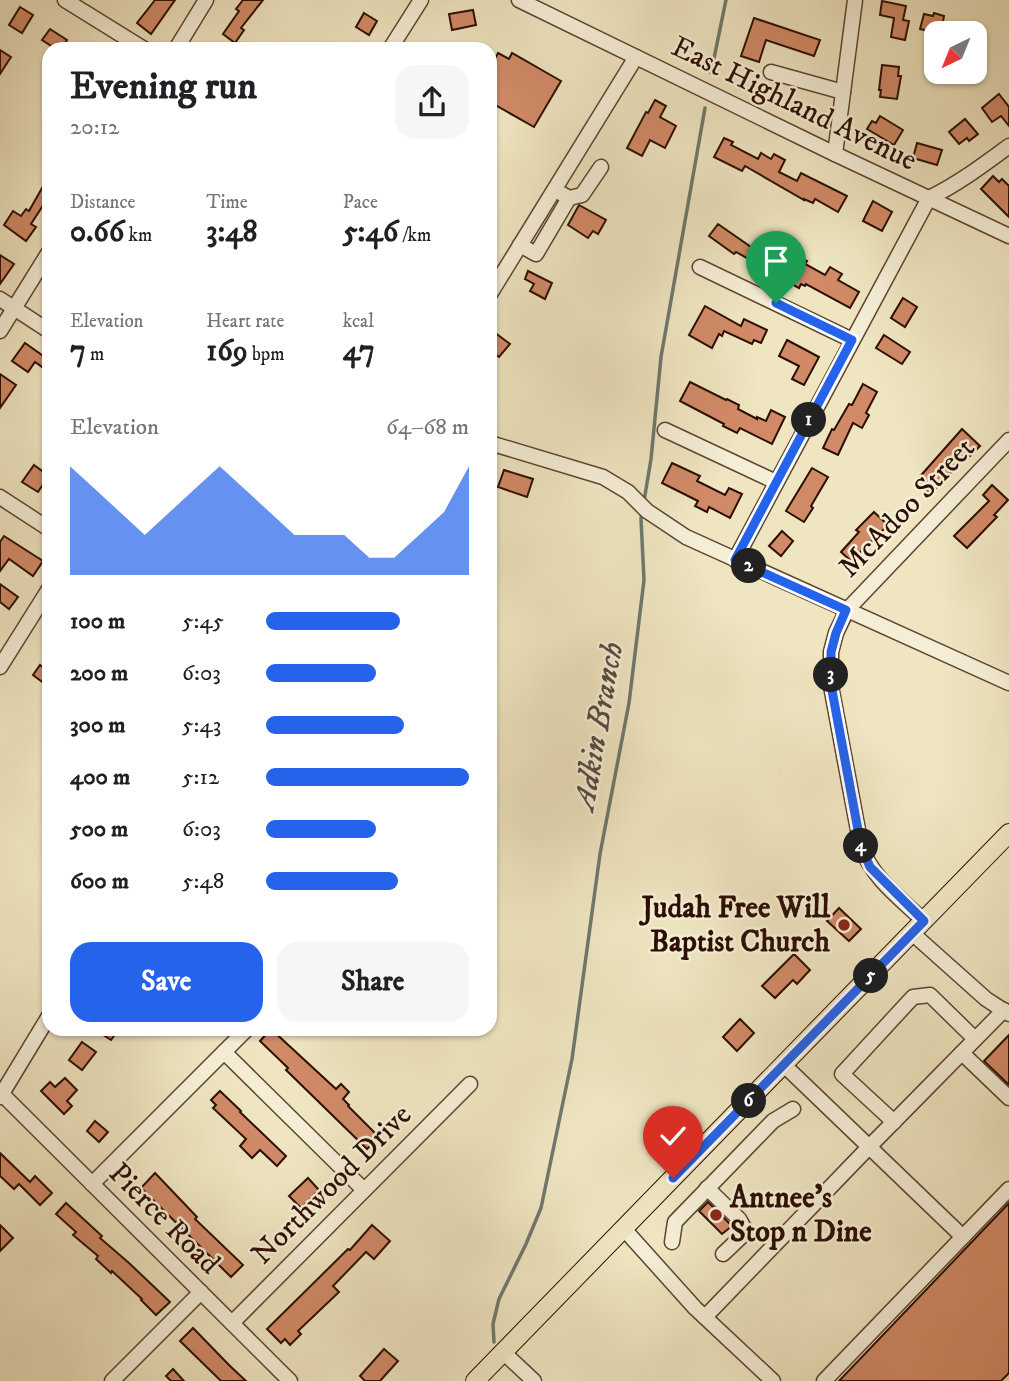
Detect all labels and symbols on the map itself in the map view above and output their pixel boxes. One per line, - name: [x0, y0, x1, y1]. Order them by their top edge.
- north arrow: [924, 21, 987, 84]
- street label: East Highland Avenue: [665, 29, 923, 179]
- pin: [746, 231, 806, 303]
- pin: 1: [792, 402, 826, 438]
- street label: McAdoo Street: [831, 430, 983, 586]
- pin: 2: [732, 548, 766, 584]
- water label: Adkin Branch: [564, 639, 633, 816]
- pin: 3: [814, 658, 848, 692]
- pin: 4: [844, 828, 878, 864]
- place label: Judah Free Will Baptist Church: [639, 890, 831, 961]
- marker: Judah Free Will Baptist Church: [836, 917, 852, 933]
- pin: 5: [854, 958, 888, 993]
- pin: 6: [732, 1084, 766, 1118]
- street label: Northwood Drive: [244, 1097, 420, 1273]
- pin: [643, 1106, 703, 1178]
- street label: Pierce Road: [101, 1156, 227, 1282]
- place label: Antnee's Stop n Dine: [729, 1180, 872, 1251]
- marker: Antnee's Stop n Dine: [708, 1207, 724, 1223]

